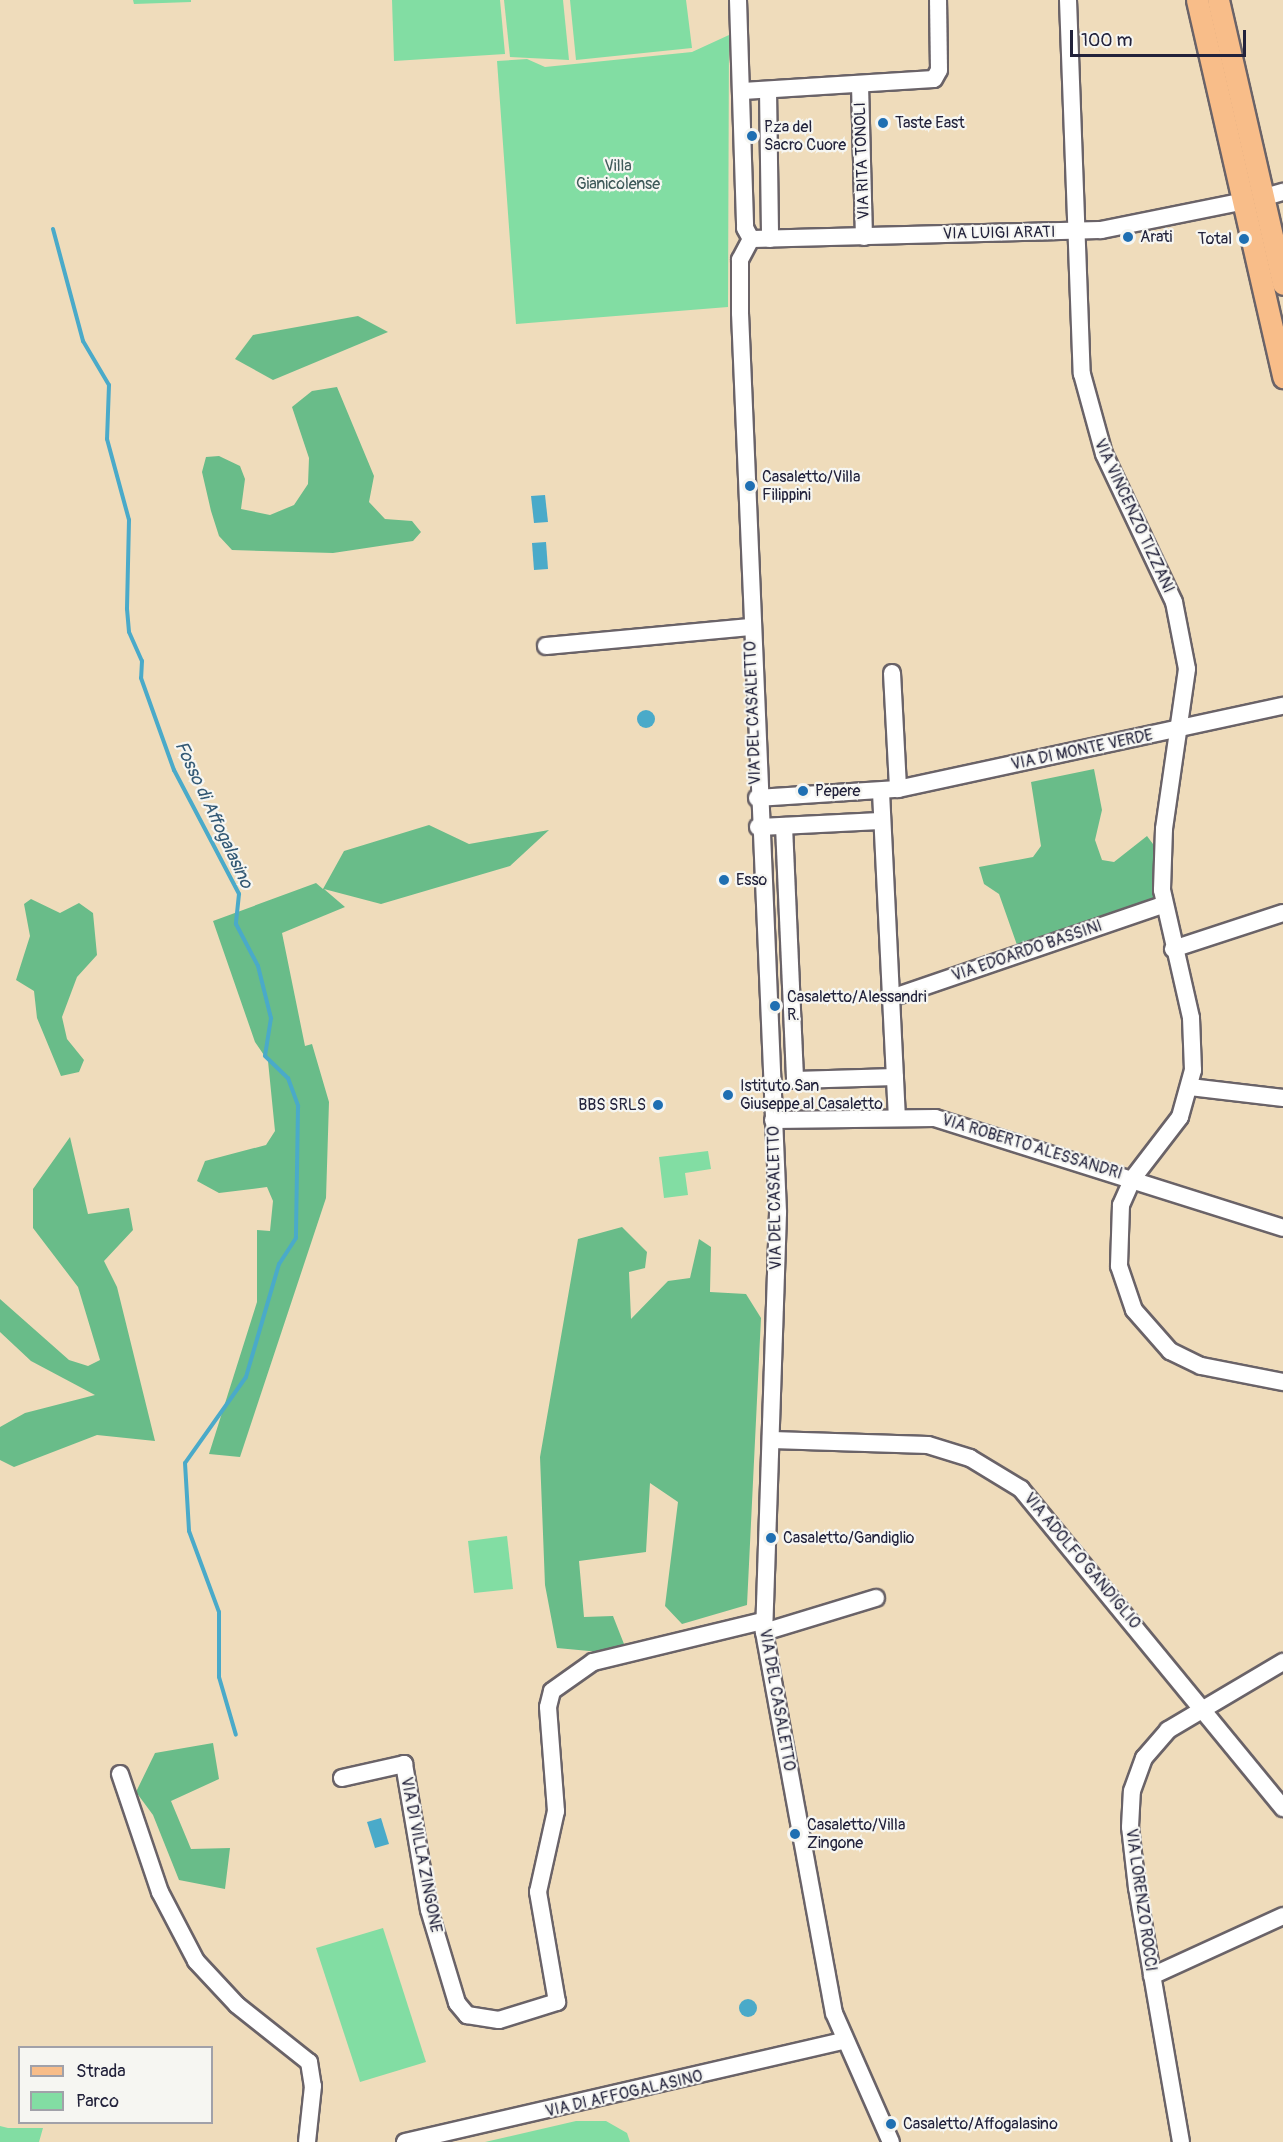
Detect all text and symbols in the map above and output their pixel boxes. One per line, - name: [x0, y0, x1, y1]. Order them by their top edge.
- scale bar: [1073, 18, 1248, 56]
- text: 100 m: [1081, 29, 1133, 52]
- street label: VIA RITA TONOLI: [850, 102, 874, 220]
- place label: Taste East: [895, 113, 965, 133]
- marker: Taste East: [876, 116, 890, 130]
- place label: P.za del Sacro Cuore: [764, 117, 846, 155]
- marker: P.za del Sacro Cuore: [745, 129, 759, 143]
- park label: Villa Gianicolense: [576, 156, 660, 194]
- street label: VIA LUIGI ARATI: [942, 222, 1056, 244]
- place label: Arati: [1140, 227, 1172, 247]
- place label: Total: [1198, 229, 1232, 249]
- marker: Arati: [1121, 230, 1135, 244]
- marker: Total: [1237, 232, 1251, 246]
- street label: VIA VINCENZO TIZZANI: [1090, 436, 1178, 596]
- place label: Casaletto/Villa Filippini: [762, 467, 860, 505]
- marker: Casaletto/Villa Filippini: [743, 479, 757, 493]
- street label: VIA DEL CASALETTO: [741, 641, 765, 785]
- street label: VIA DI MONTE VERDE: [1009, 726, 1155, 774]
- water label: Fosso di Affogalasino: [169, 738, 257, 892]
- place label: Pepere: [815, 781, 860, 801]
- marker: Pepere: [796, 784, 810, 798]
- place label: Esso: [736, 870, 767, 890]
- marker: Esso: [717, 873, 731, 887]
- street label: VIA EDOARDO BASSINI: [949, 916, 1105, 986]
- place label: Casaletto/Alessandri R.: [787, 987, 927, 1025]
- marker: Casaletto/Alessandri R.: [768, 999, 782, 1013]
- place label: Istituto San Giuseppe al Casaletto: [740, 1076, 883, 1114]
- marker: Istituto San Giuseppe al Casaletto: [721, 1088, 735, 1102]
- place label: BBS SRLS: [578, 1095, 646, 1115]
- marker: BBS SRLS: [651, 1098, 665, 1112]
- street label: VIA ROBERTO ALESSANDRI: [939, 1110, 1125, 1184]
- street label: VIA DEL CASALETTO: [764, 1126, 786, 1270]
- street label: VIA ADOLFO GANDIGLIO: [1020, 1489, 1144, 1633]
- place label: Casaletto/Gandiglio: [783, 1528, 914, 1548]
- marker: Casaletto/Gandiglio: [764, 1531, 778, 1545]
- street label: VIA DEL CASALETTO: [755, 1627, 799, 1773]
- street label: VIA DI VILLA ZINGONE: [396, 1776, 446, 1934]
- place label: Casaletto/Villa Zingone: [807, 1815, 905, 1853]
- marker: Casaletto/Villa Zingone: [788, 1827, 802, 1841]
- street label: VIA LORENZO ROCCI: [1121, 1827, 1161, 1973]
- legend: [18, 2046, 213, 2124]
- text: Strada: [76, 2060, 126, 2083]
- street label: VIA DI AFFOGALASINO: [543, 2067, 705, 2121]
- text: Parco: [76, 2090, 119, 2113]
- place label: Casaletto/Affogalasino: [903, 2114, 1058, 2134]
- marker: Casaletto/Affogalasino: [884, 2117, 898, 2131]

